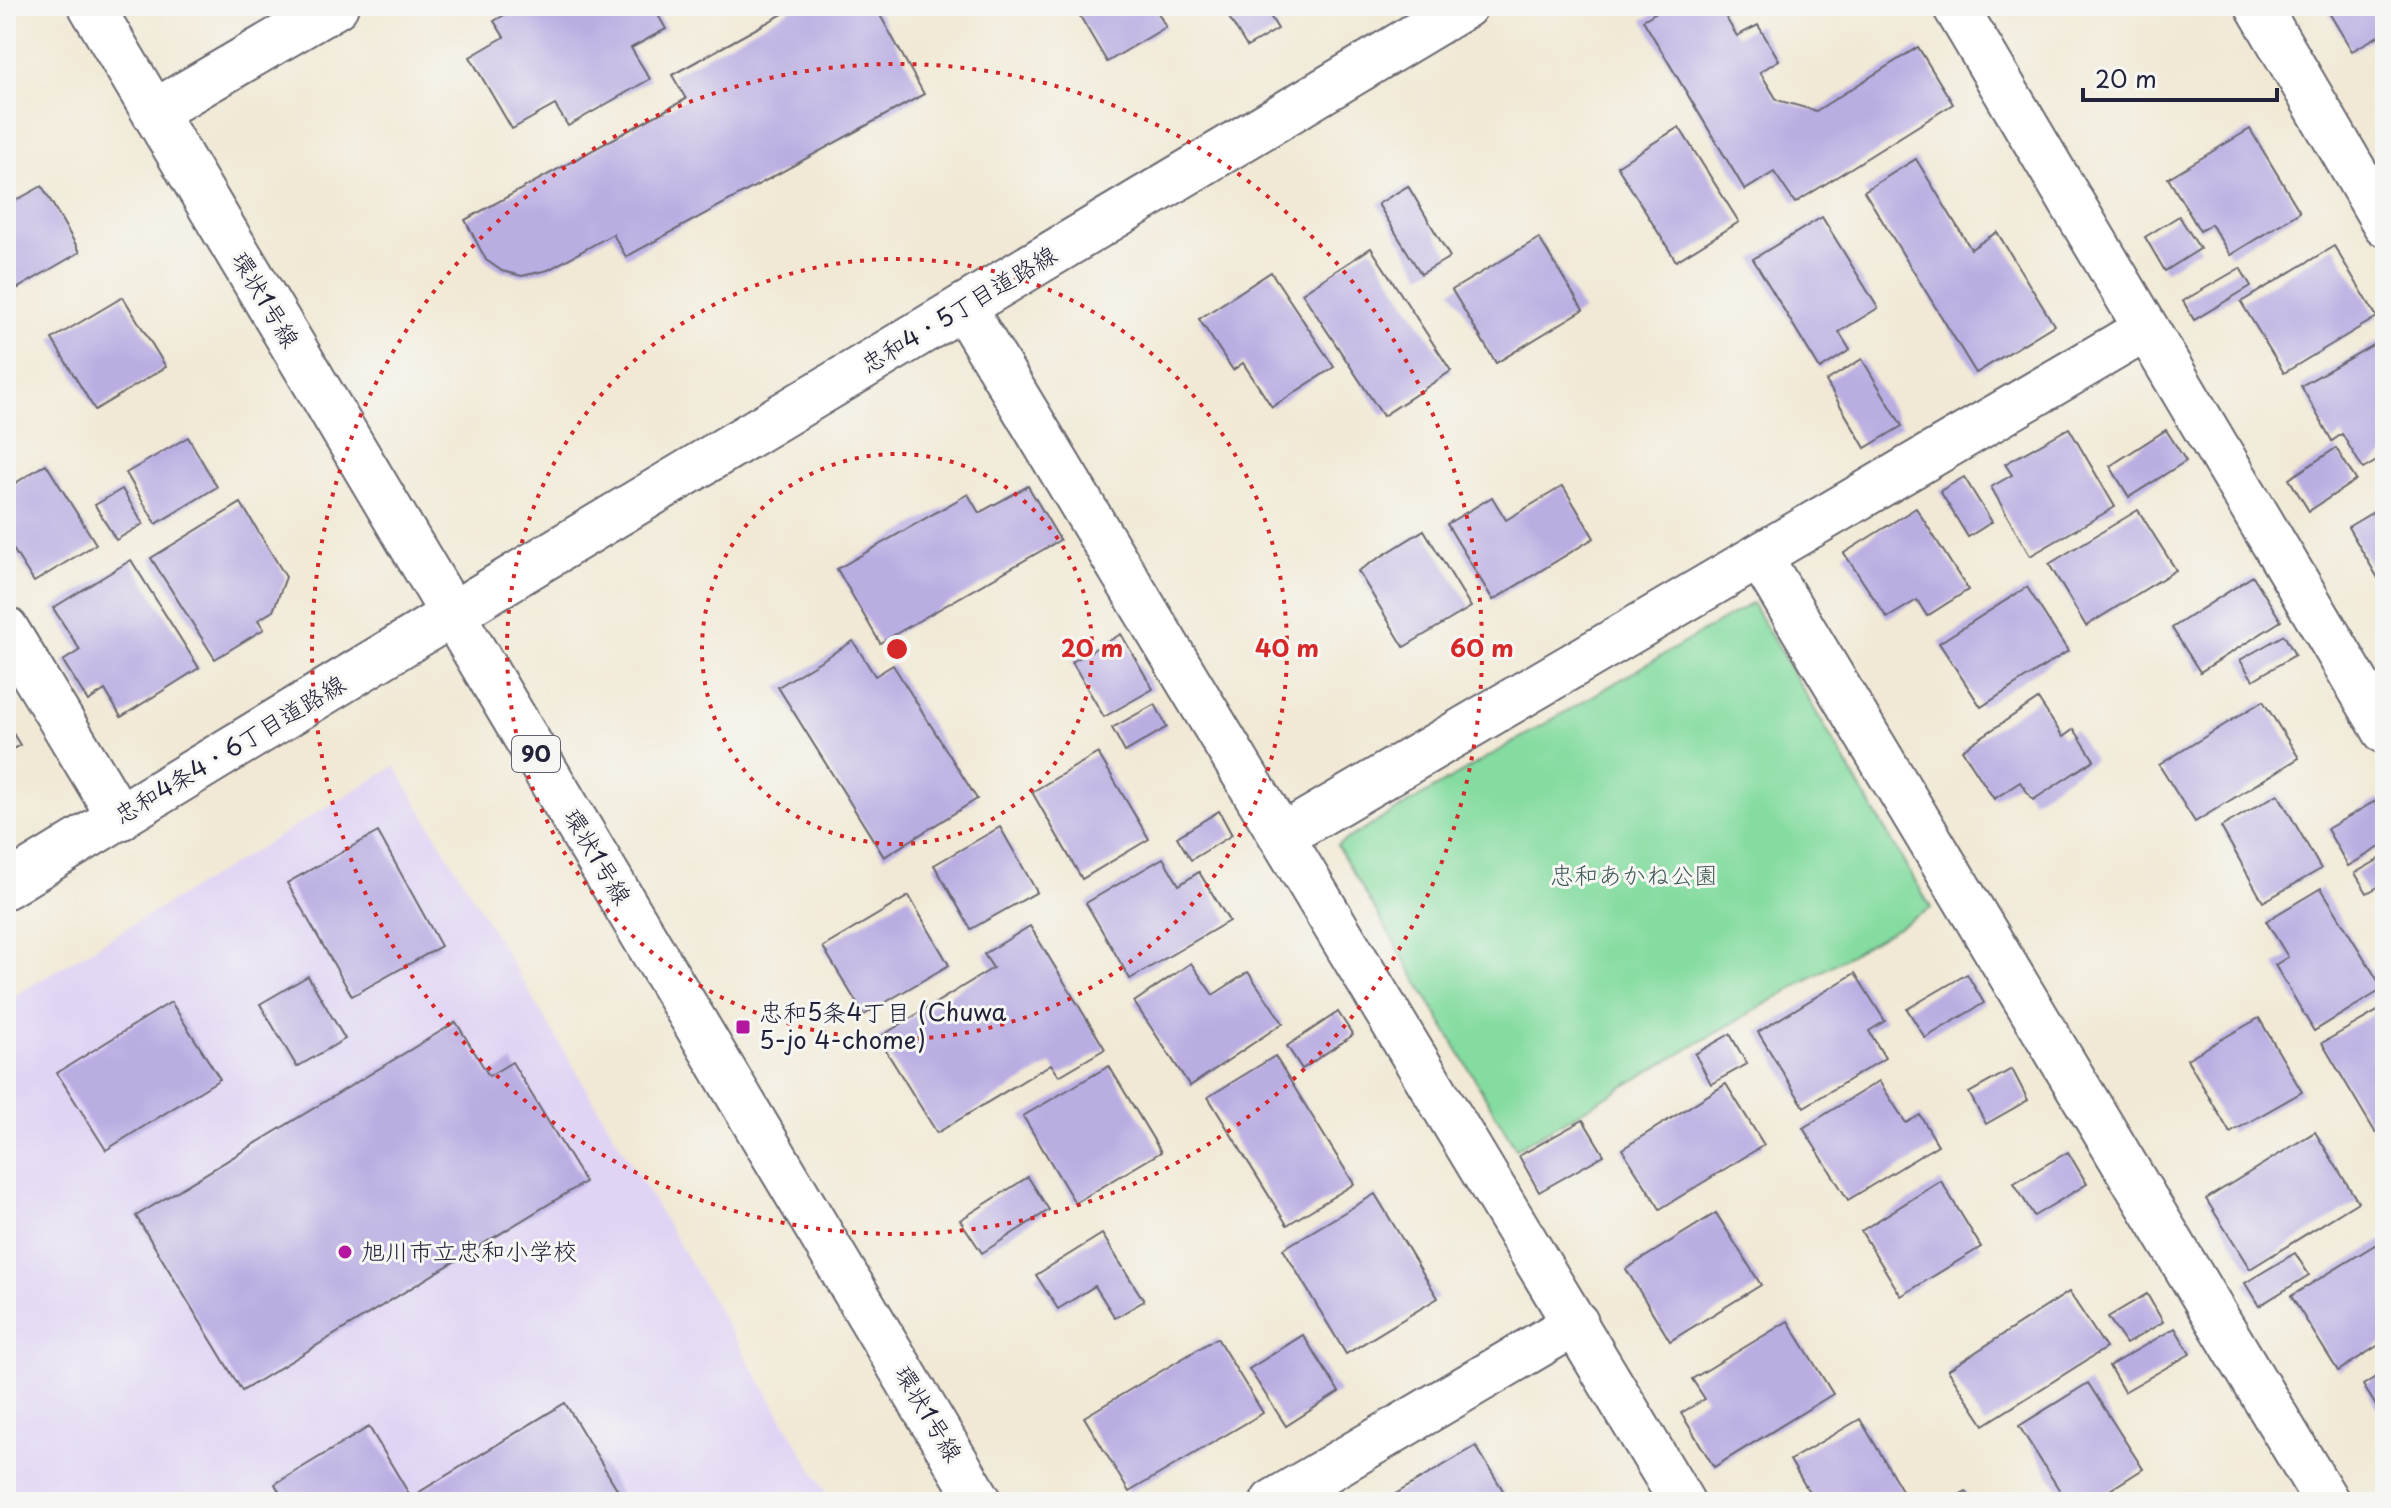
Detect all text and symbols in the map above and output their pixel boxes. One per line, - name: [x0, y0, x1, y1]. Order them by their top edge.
- scale bar: [2083, 52, 2277, 102]
- text: 20 m: [2095, 60, 2157, 96]
- street label: 忠和4・5丁目道路線: [853, 235, 1063, 381]
- street label: 環状1号線: [224, 244, 310, 354]
- text: 20 m: [1061, 629, 1123, 665]
- text: 40 m: [1255, 629, 1319, 665]
- text: 60 m: [1450, 629, 1514, 665]
- centre of rings: [883, 635, 911, 663]
- street label: 忠和4条4・6丁目道路線: [106, 665, 352, 832]
- road number: 90: [512, 736, 560, 772]
- street label: 環状1号線: [556, 801, 642, 911]
- park label: 忠和あかね公園: [1550, 856, 1718, 892]
- place label: 忠和5条4丁目 (Chuwa 5-jo 4-chome): [759, 993, 1007, 1057]
- marker: 忠和5条4丁目 (Chuwa 5-jo 4-chome): [734, 1018, 752, 1036]
- place label: 旭川市立忠和小学校: [361, 1232, 577, 1268]
- marker: 旭川市立忠和小学校: [336, 1243, 354, 1261]
- street label: 環状1号線: [887, 1358, 973, 1468]

